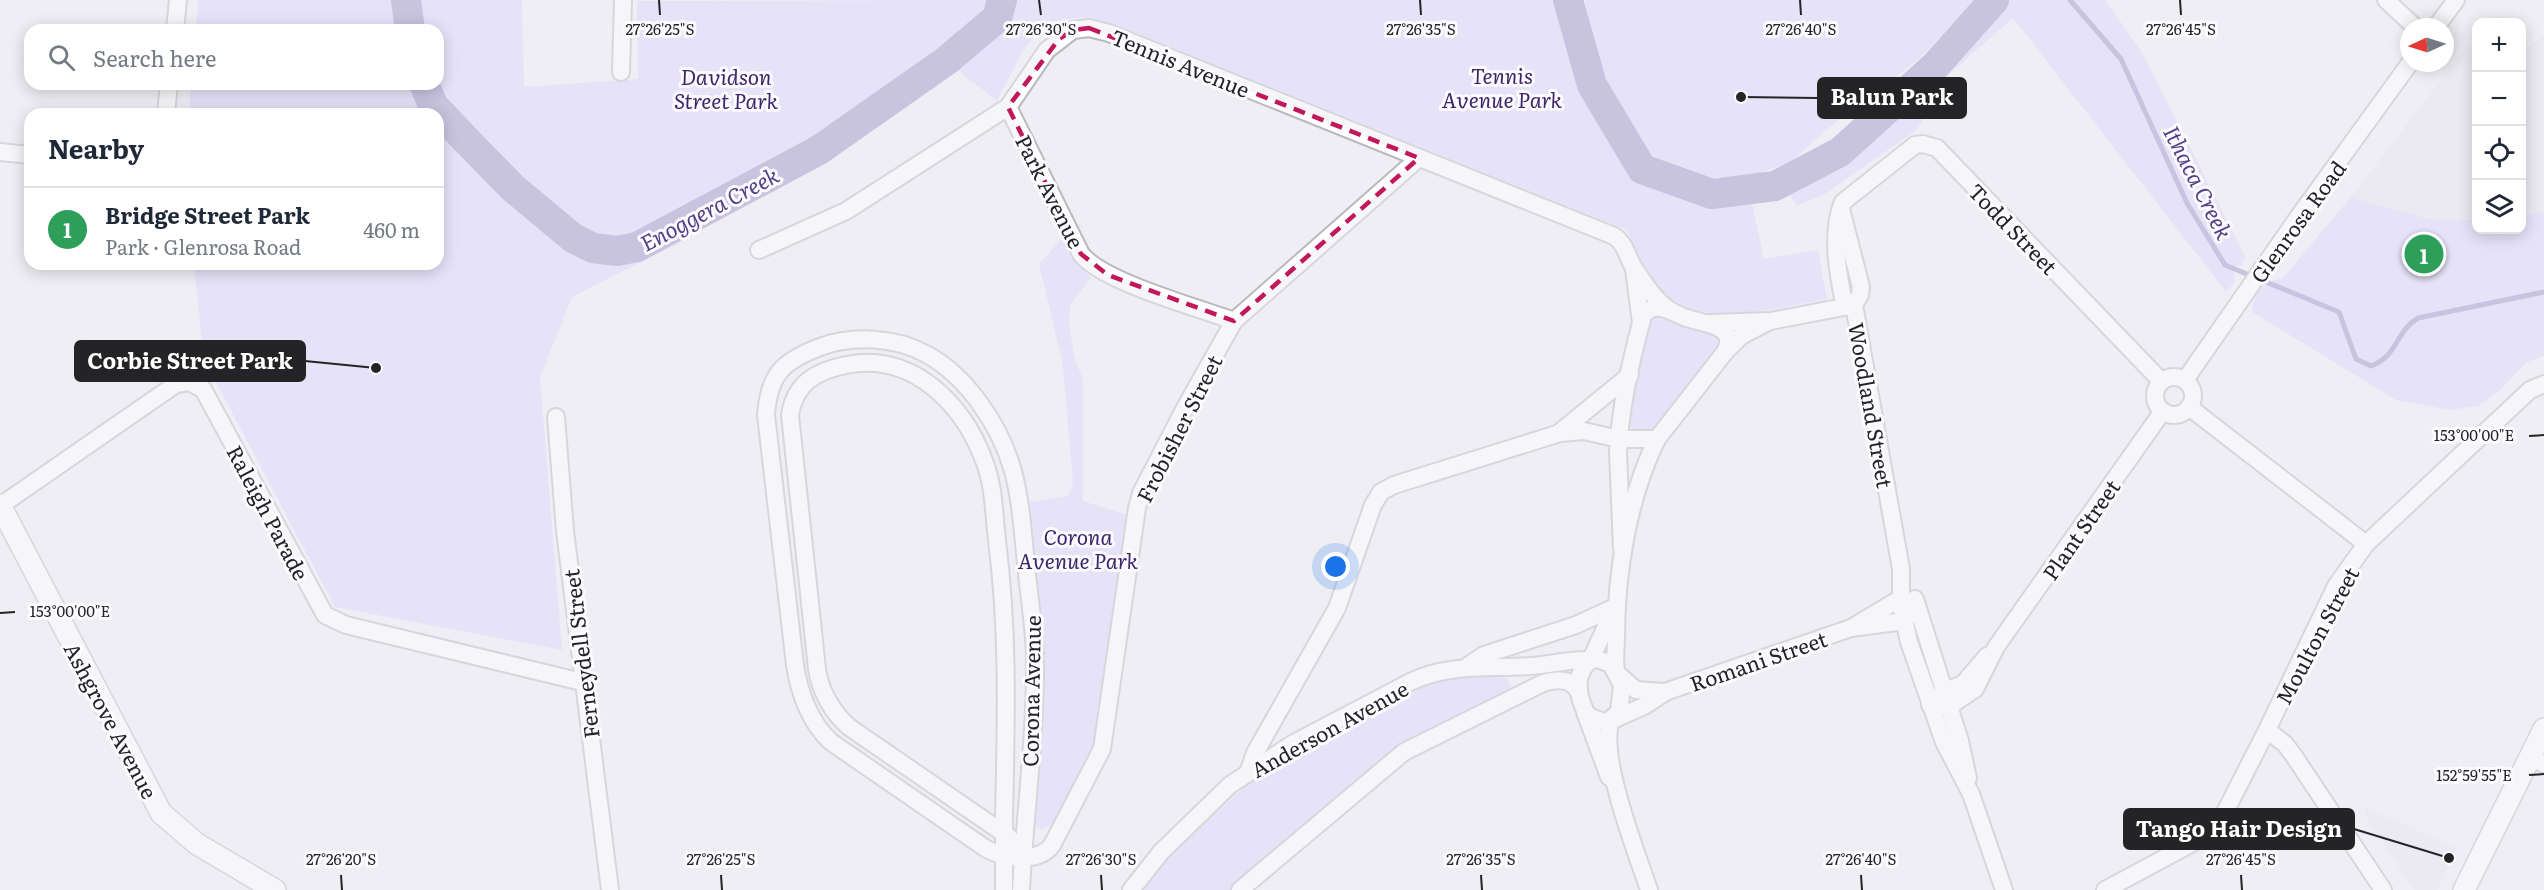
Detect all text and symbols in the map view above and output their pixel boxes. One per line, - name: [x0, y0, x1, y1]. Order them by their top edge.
- text: 27°26'25"S: [625, 17, 695, 40]
- text: 27°26'30"S: [1006, 17, 1076, 40]
- text: 27°26'35"S: [1386, 17, 1456, 40]
- text: 27°26'40"S: [1766, 17, 1836, 40]
- text: 27°26'45"S: [2146, 17, 2216, 40]
- north arrow: [2400, 18, 2454, 72]
- map controls: [2472, 18, 2526, 234]
- button: +: [2472, 18, 2526, 72]
- street label: Tennis Avenue: [1107, 20, 1255, 104]
- search box: [24, 24, 444, 90]
- icon: search: [45, 41, 78, 74]
- text: Search here: [93, 41, 216, 74]
- park label: Tennis Avenue Park: [1442, 59, 1563, 114]
- park label: Davidson Street Park: [674, 60, 778, 115]
- button: −: [2472, 72, 2526, 126]
- callout: Balun Park: [1818, 78, 1966, 118]
- text: Balun Park: [1830, 79, 1954, 112]
- water label: Ithaca Creek: [2156, 119, 2242, 245]
- button: locate: [2472, 126, 2526, 180]
- text: Nearby: [48, 128, 144, 167]
- street label: Park Avenue: [1009, 129, 1093, 253]
- street label: Glenrosa Road: [2242, 153, 2352, 289]
- water label: Enoggera Creek: [634, 158, 784, 258]
- street label: Todd Street: [1963, 175, 2066, 281]
- button: layers: [2472, 180, 2526, 234]
- text: Bridge Street Park: [105, 198, 310, 231]
- text: 1: [63, 214, 72, 244]
- text: 460 m: [363, 214, 420, 244]
- text: Park · Glenrosa Road: [105, 231, 301, 261]
- pin: 1: [2404, 232, 2444, 276]
- street label: Woodland Street: [1842, 320, 1902, 491]
- callout: Corbie Street Park: [75, 341, 305, 381]
- text: Corbie Street Park: [87, 343, 293, 376]
- street label: Frobisher Street: [1127, 348, 1229, 507]
- text: 153°00'00"E: [2434, 423, 2514, 446]
- street label: Raleigh Parade: [220, 439, 318, 585]
- street label: Plant Street: [2034, 472, 2126, 586]
- park label: Corona Avenue Park: [1018, 520, 1139, 575]
- your location: [1321, 552, 1350, 581]
- street label: Moulton Street: [2267, 560, 2366, 709]
- street label: Ferneydell Street: [554, 567, 606, 740]
- text: 153°00'00"E: [30, 599, 110, 622]
- street label: Corona Avenue: [1013, 615, 1047, 767]
- street label: Romani Street: [1685, 622, 1831, 698]
- street label: Ashgrove Avenue: [58, 636, 166, 804]
- street label: Anderson Avenue: [1245, 672, 1413, 784]
- text: 152°59'55"E: [2436, 763, 2512, 786]
- callout: Tango Hair Design: [2124, 809, 2354, 849]
- text: Tango Hair Design: [2136, 811, 2342, 844]
- text: 27°26'20"S: [306, 847, 376, 870]
- text: 27°26'25"S: [686, 847, 756, 870]
- text: 27°26'30"S: [1066, 847, 1136, 870]
- text: 27°26'35"S: [1446, 847, 1516, 870]
- text: 27°26'40"S: [1826, 847, 1896, 870]
- text: 27°26'45"S: [2206, 847, 2276, 870]

